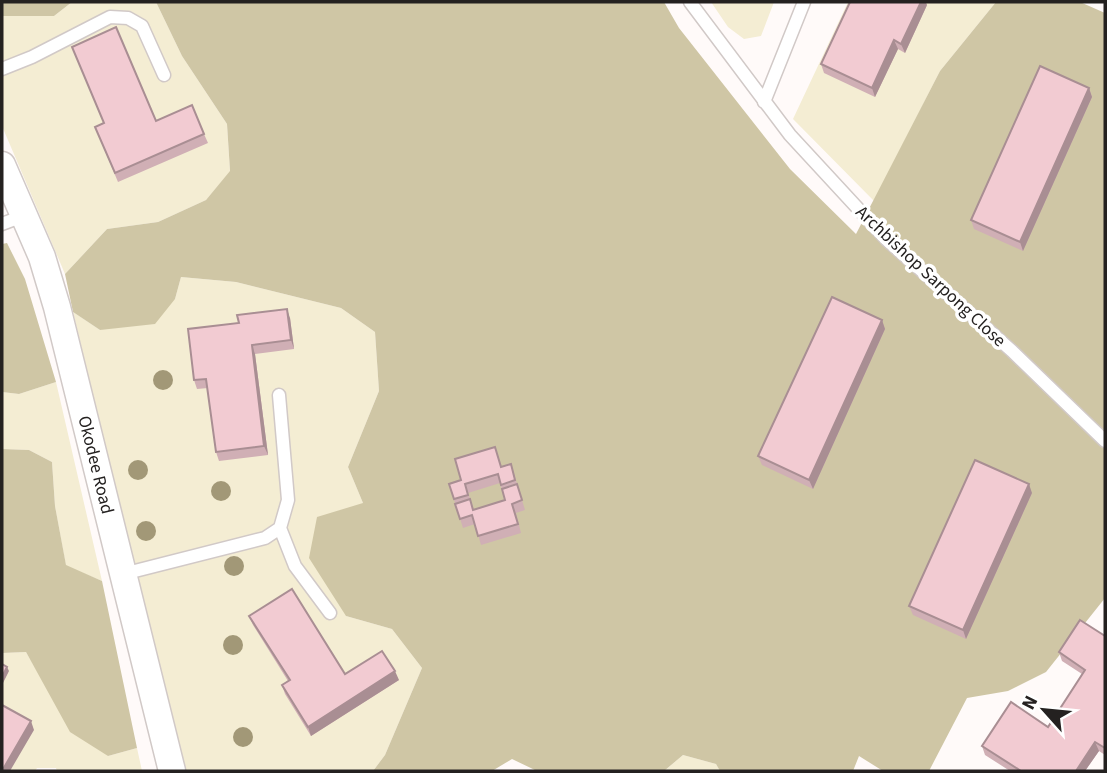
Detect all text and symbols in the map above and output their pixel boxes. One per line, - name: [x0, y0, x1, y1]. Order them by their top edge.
- street label: Archbishop Sarpong Close: [850, 200, 1011, 353]
- street label: Okodee Road: [71, 413, 120, 517]
- north arrow: [1009, 675, 1079, 745]
- text: N: [1015, 691, 1045, 715]

